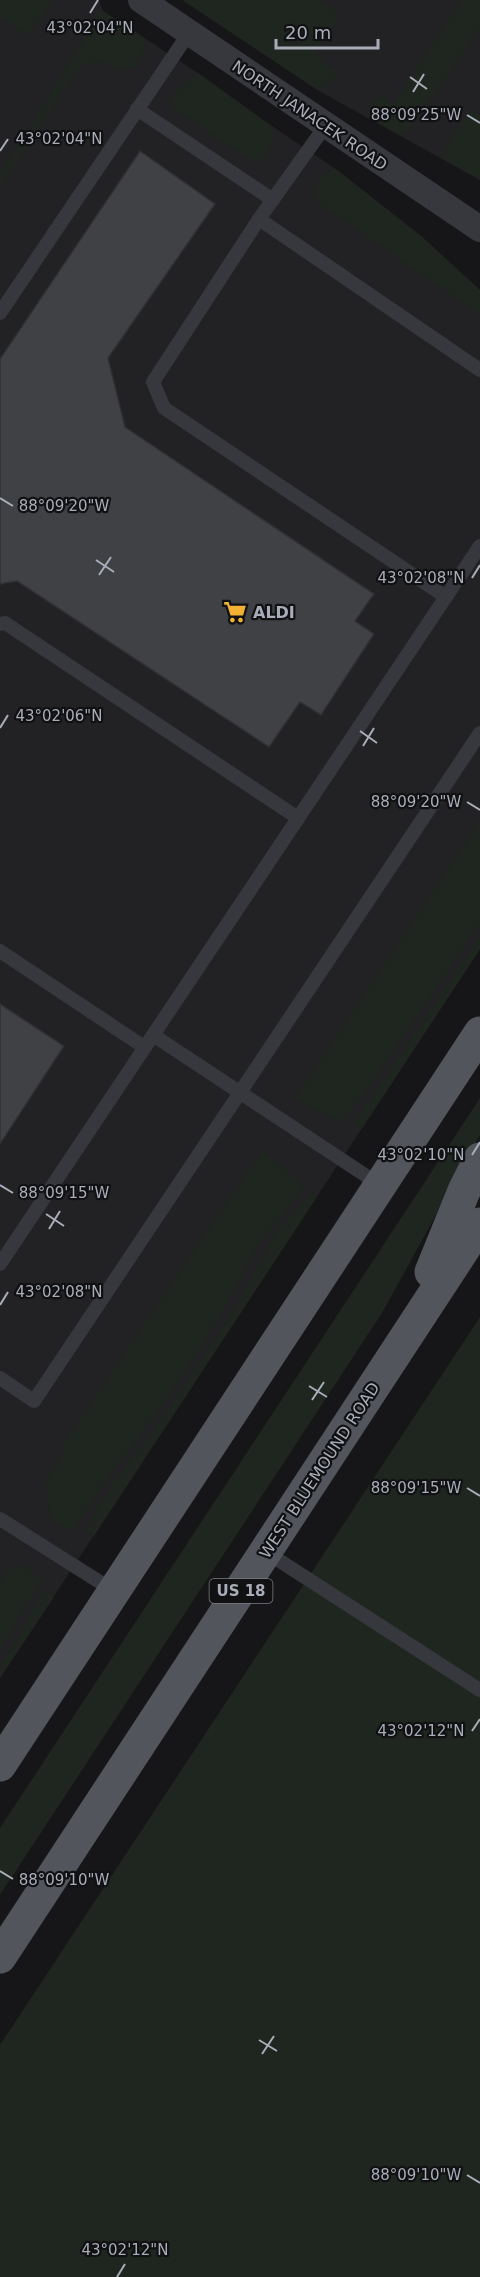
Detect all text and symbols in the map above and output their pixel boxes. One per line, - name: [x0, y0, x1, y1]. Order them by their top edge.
- scale bar: [276, 12, 378, 50]
- text: 43°02'04"N: [46, 19, 134, 37]
- text: 20 m: [285, 22, 331, 43]
- street label: NORTH JANACEK ROAD: [229, 56, 391, 174]
- text: 88°09'25"W: [371, 106, 461, 124]
- text: 43°02'04"N: [15, 130, 103, 148]
- text: 88°09'20"W: [19, 497, 109, 515]
- text: 43°02'08"N: [377, 569, 465, 587]
- supermarket icon: ALDI: [222, 599, 248, 625]
- place label: ALDI: [253, 603, 295, 622]
- text: 43°02'06"N: [15, 707, 103, 725]
- text: 88°09'20"W: [371, 793, 461, 811]
- text: 43°02'10"N: [377, 1146, 465, 1164]
- text: 88°09'15"W: [19, 1184, 109, 1202]
- text: 43°02'08"N: [15, 1283, 103, 1301]
- street label: WEST BLUEMOUND ROAD: [255, 1379, 383, 1562]
- text: 88°09'15"W: [371, 1479, 461, 1497]
- road number: US 18: [210, 1579, 272, 1603]
- text: 43°02'12"N: [377, 1722, 465, 1740]
- text: 88°09'10"W: [19, 1871, 109, 1889]
- text: 88°09'10"W: [371, 2166, 461, 2184]
- text: 43°02'12"N: [81, 2241, 169, 2259]

